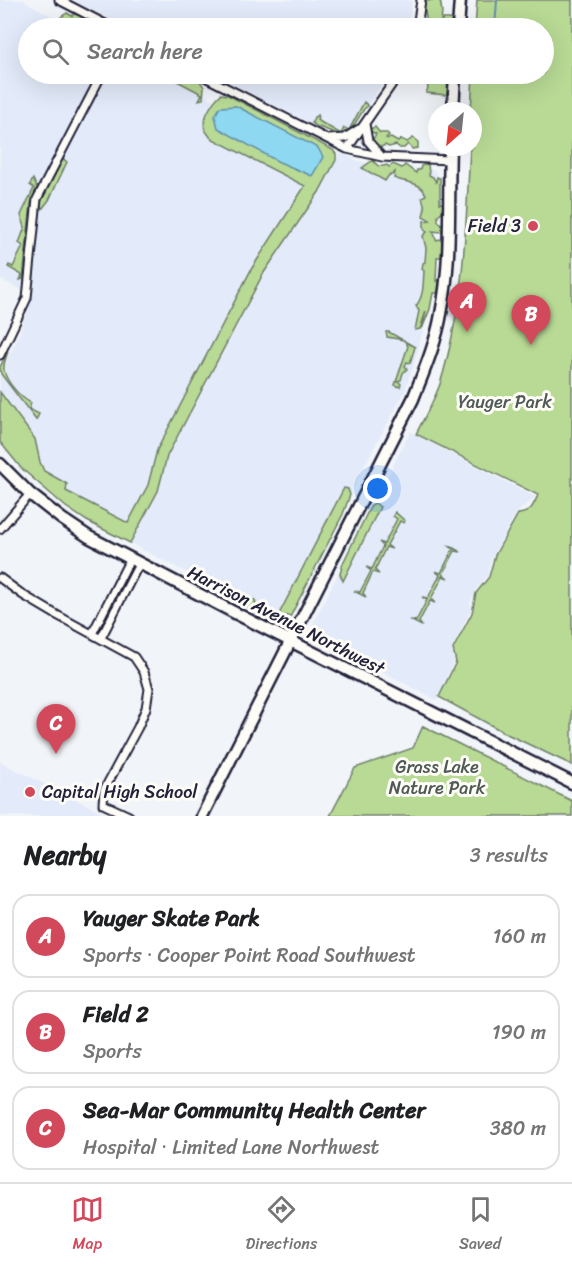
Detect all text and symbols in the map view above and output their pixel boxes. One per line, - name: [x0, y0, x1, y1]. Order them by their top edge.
- search box: [18, 18, 554, 84]
- text: Search here: [87, 32, 203, 71]
- icon: search: [39, 35, 72, 68]
- north arrow: [428, 102, 482, 156]
- place label: Field 3: [468, 210, 521, 242]
- marker: Field 3: [526, 219, 540, 233]
- pin: A: [448, 282, 486, 332]
- pin: B: [512, 296, 550, 345]
- park label: Yauger Park: [458, 386, 552, 418]
- your location: [363, 474, 392, 503]
- street label: Harrison Avenue Northwest: [182, 556, 391, 684]
- pin: C: [36, 704, 76, 754]
- park label: Grass Lake Nature Park: [389, 751, 486, 804]
- place label: Capital High School: [42, 776, 198, 808]
- marker: Capital High School: [23, 785, 37, 799]
- text: Nearby: [24, 832, 106, 878]
- text: 3 results: [470, 838, 548, 873]
- text: Yauger Skate Park: [83, 899, 260, 938]
- text: A: [39, 919, 52, 954]
- text: 160 m: [493, 919, 546, 954]
- text: Sports · Cooper Point Road Southwest: [83, 938, 415, 973]
- text: Field 2: [83, 995, 149, 1034]
- text: B: [39, 1015, 52, 1050]
- text: 190 m: [492, 1015, 546, 1050]
- text: Sports: [83, 1034, 142, 1069]
- text: Sea-Mar Community Health Center: [83, 1091, 426, 1130]
- text: C: [39, 1111, 52, 1146]
- text: 380 m: [490, 1111, 546, 1146]
- text: Hospital · Limited Lane Northwest: [83, 1130, 379, 1165]
- tab: Map: [71, 1193, 104, 1258]
- tab: Directions: [246, 1193, 317, 1258]
- tab: Saved: [459, 1193, 501, 1258]

